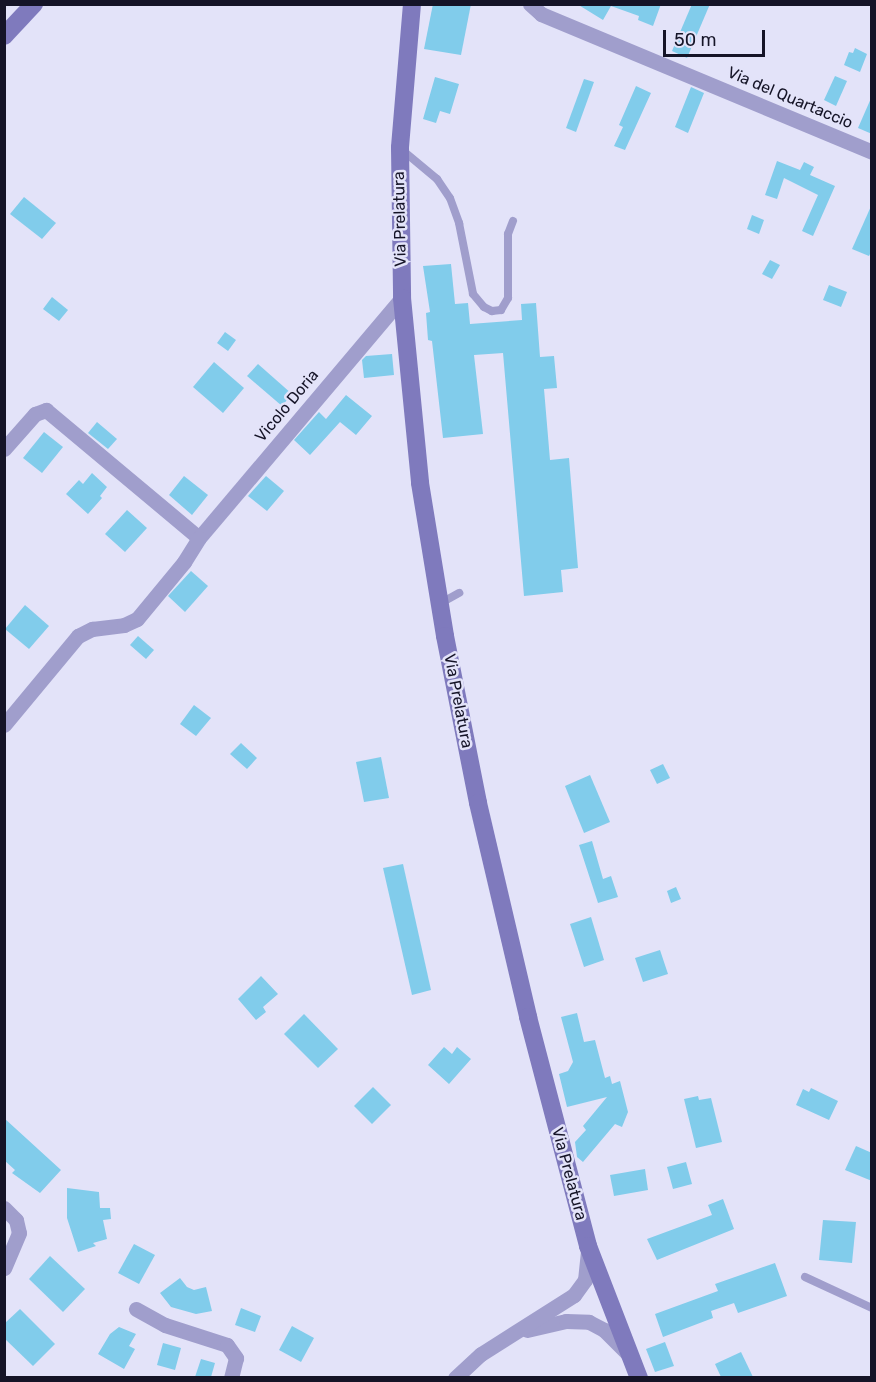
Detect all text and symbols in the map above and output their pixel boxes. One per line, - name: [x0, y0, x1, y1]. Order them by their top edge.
- scale bar: [666, 18, 768, 56]
- text: 50 m: [674, 29, 717, 51]
- street label: Via del Quartaccio: [724, 63, 856, 133]
- street label: Via Prelatura: [390, 171, 410, 267]
- street label: Vicolo Doria: [251, 366, 323, 446]
- street label: Via Prelatura: [439, 652, 477, 750]
- street label: Via Prelatura: [547, 1125, 591, 1223]

